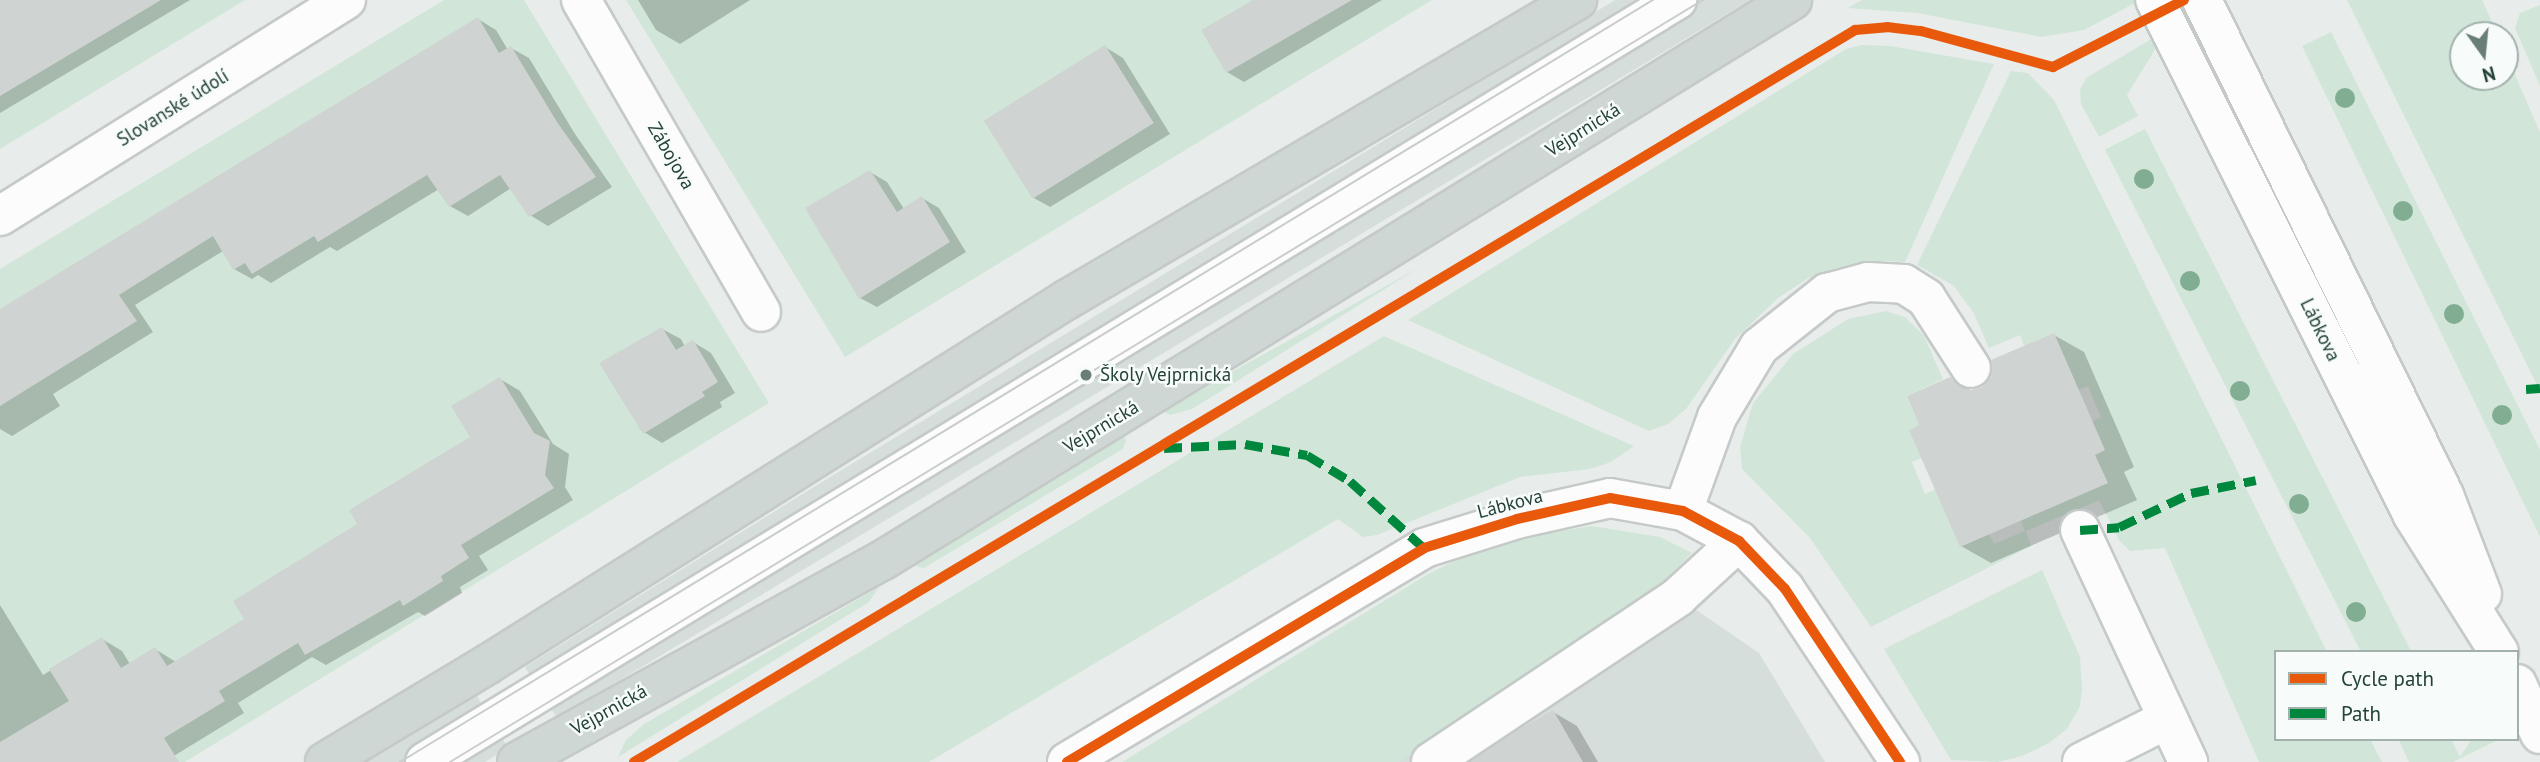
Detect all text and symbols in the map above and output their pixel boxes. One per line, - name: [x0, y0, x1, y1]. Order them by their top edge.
- north arrow: [2449, 21, 2519, 91]
- text: N: [2480, 61, 2498, 88]
- street label: Slovanské údolí: [113, 65, 233, 151]
- street label: Vejprnická: [1541, 98, 1625, 162]
- street label: Zábojova: [643, 118, 699, 194]
- street label: Lábkova: [2295, 295, 2345, 365]
- place label: Školy Vejprnická: [1100, 364, 1232, 386]
- marker: Školy Vejprnická: [1078, 367, 1094, 383]
- street label: Vejprnická: [1059, 396, 1143, 458]
- street label: Lábkova: [1475, 484, 1545, 524]
- legend: [2274, 650, 2519, 741]
- text: Cycle path: [2341, 665, 2434, 692]
- street label: Vejprnická: [567, 680, 651, 740]
- text: Path: [2341, 700, 2381, 727]

